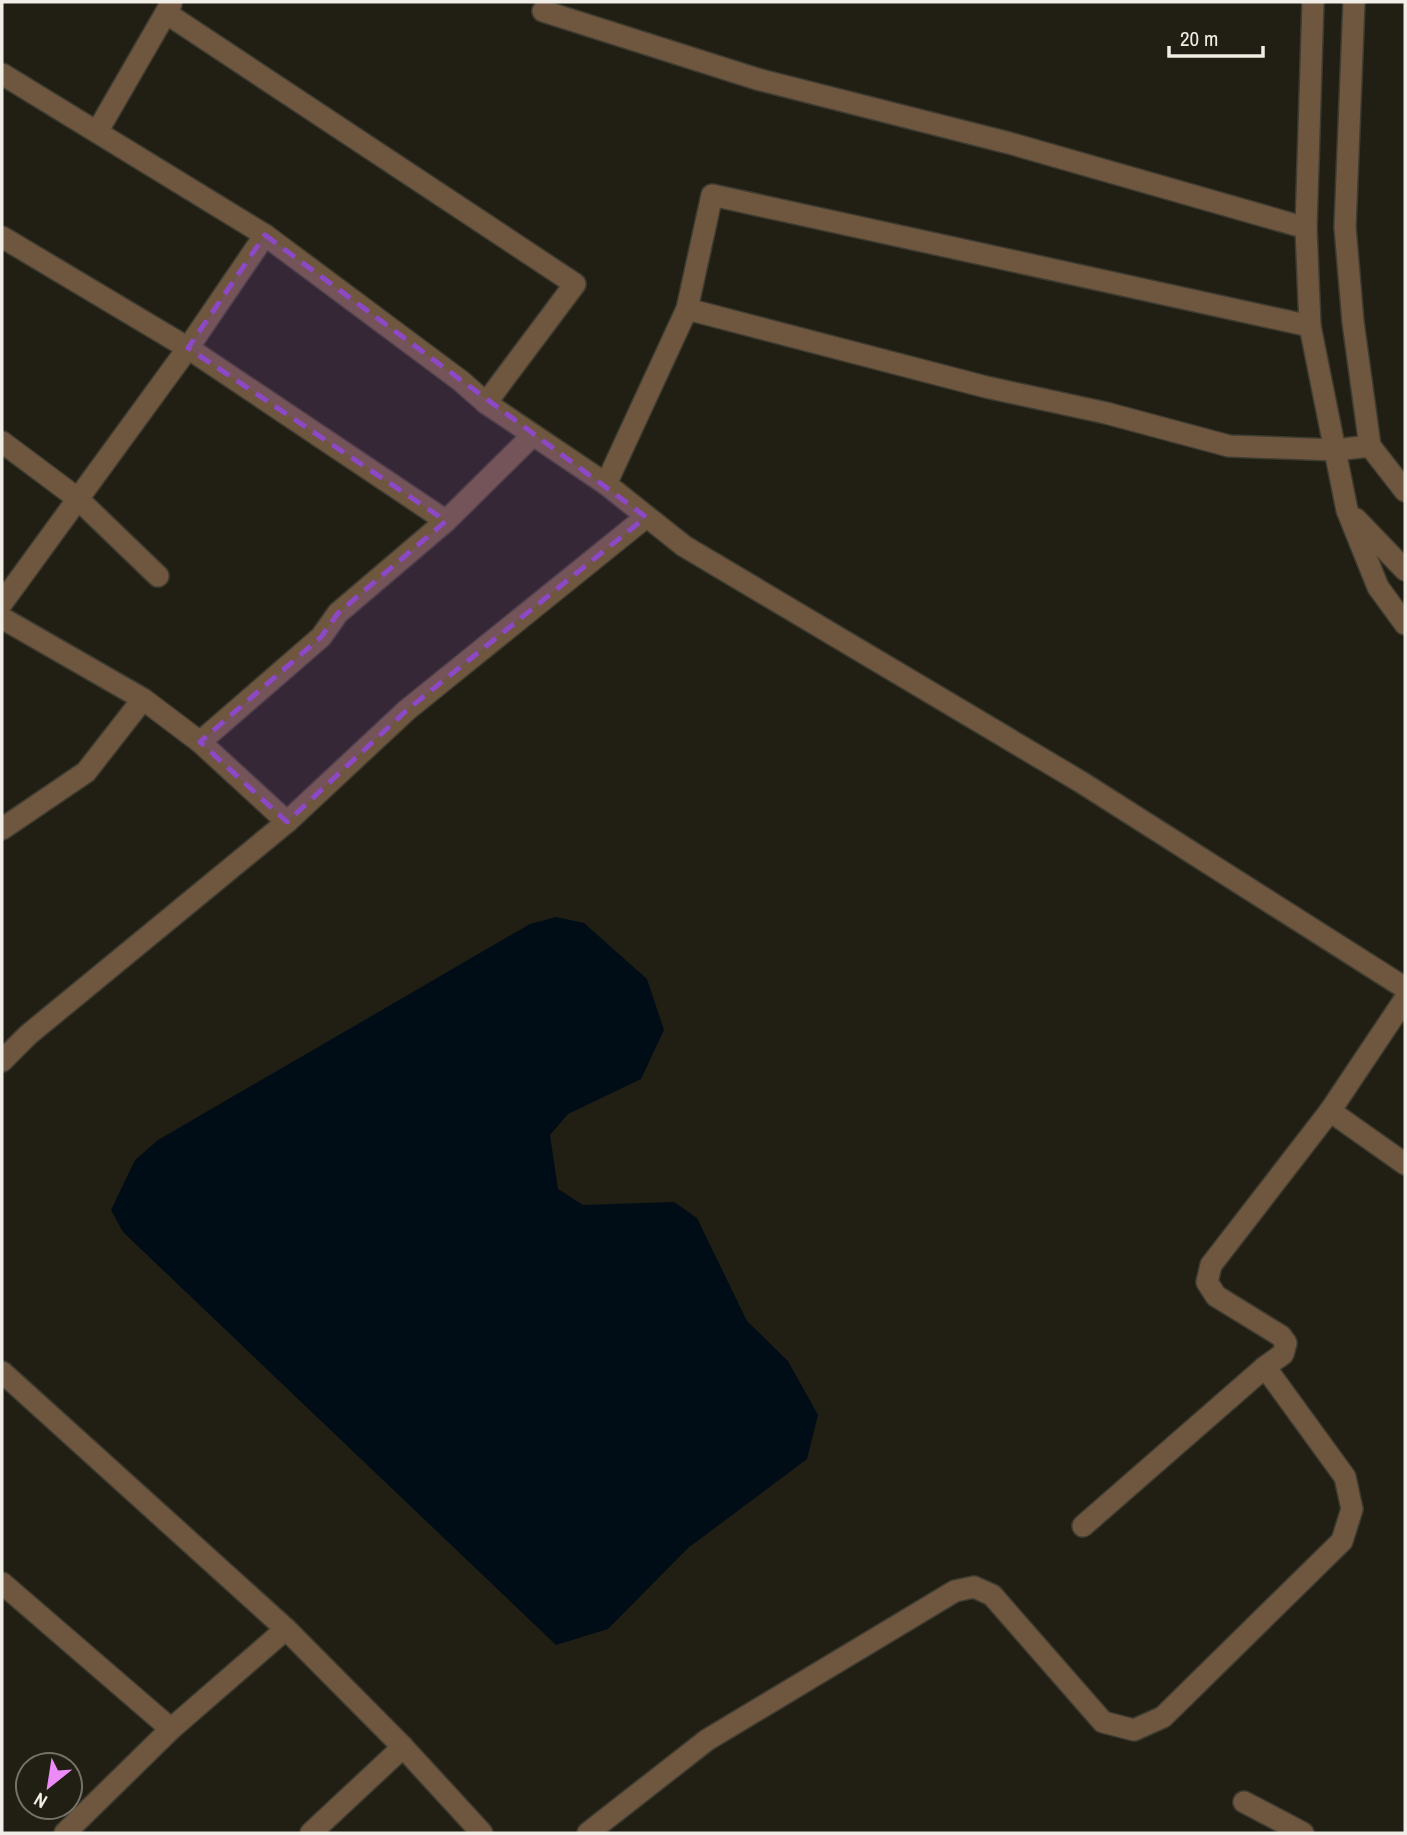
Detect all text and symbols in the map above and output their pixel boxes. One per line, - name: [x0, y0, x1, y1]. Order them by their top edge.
- scale bar: [1169, 14, 1264, 58]
- text: 20 m: [1180, 24, 1218, 53]
- north arrow: [14, 1751, 84, 1821]
- text: N: [29, 1787, 52, 1815]

